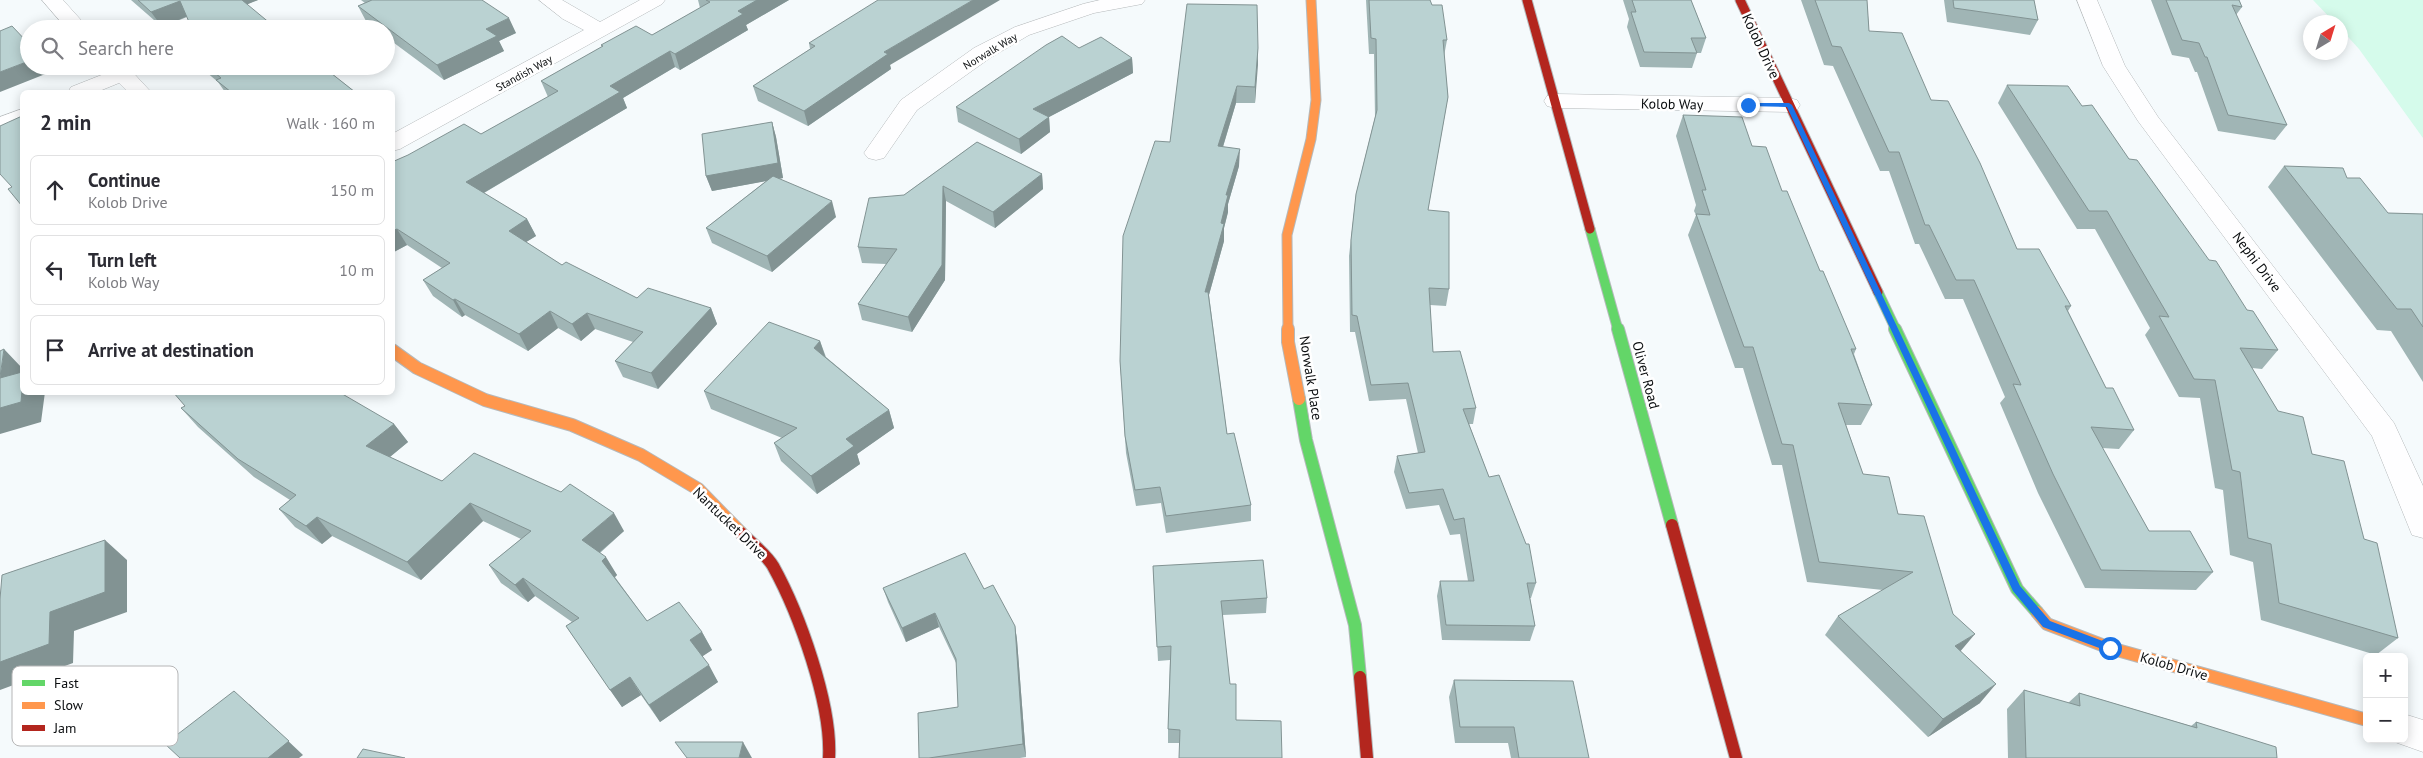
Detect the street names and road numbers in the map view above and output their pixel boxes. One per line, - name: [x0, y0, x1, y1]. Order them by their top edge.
- street label: Kolob Drive: [1738, 11, 1784, 81]
- street label: Norwalk Way: [960, 29, 1020, 73]
- street label: Standish Way: [493, 51, 555, 94]
- street label: Kolob Way: [1641, 94, 1704, 114]
- street label: Nephi Drive: [2229, 228, 2285, 296]
- street label: Norwalk Place: [1295, 335, 1327, 421]
- street label: Oliver Road: [1628, 339, 1664, 411]
- street label: Nantucket Drive: [689, 483, 771, 563]
- street label: Kolob Drive: [2138, 648, 2210, 684]

